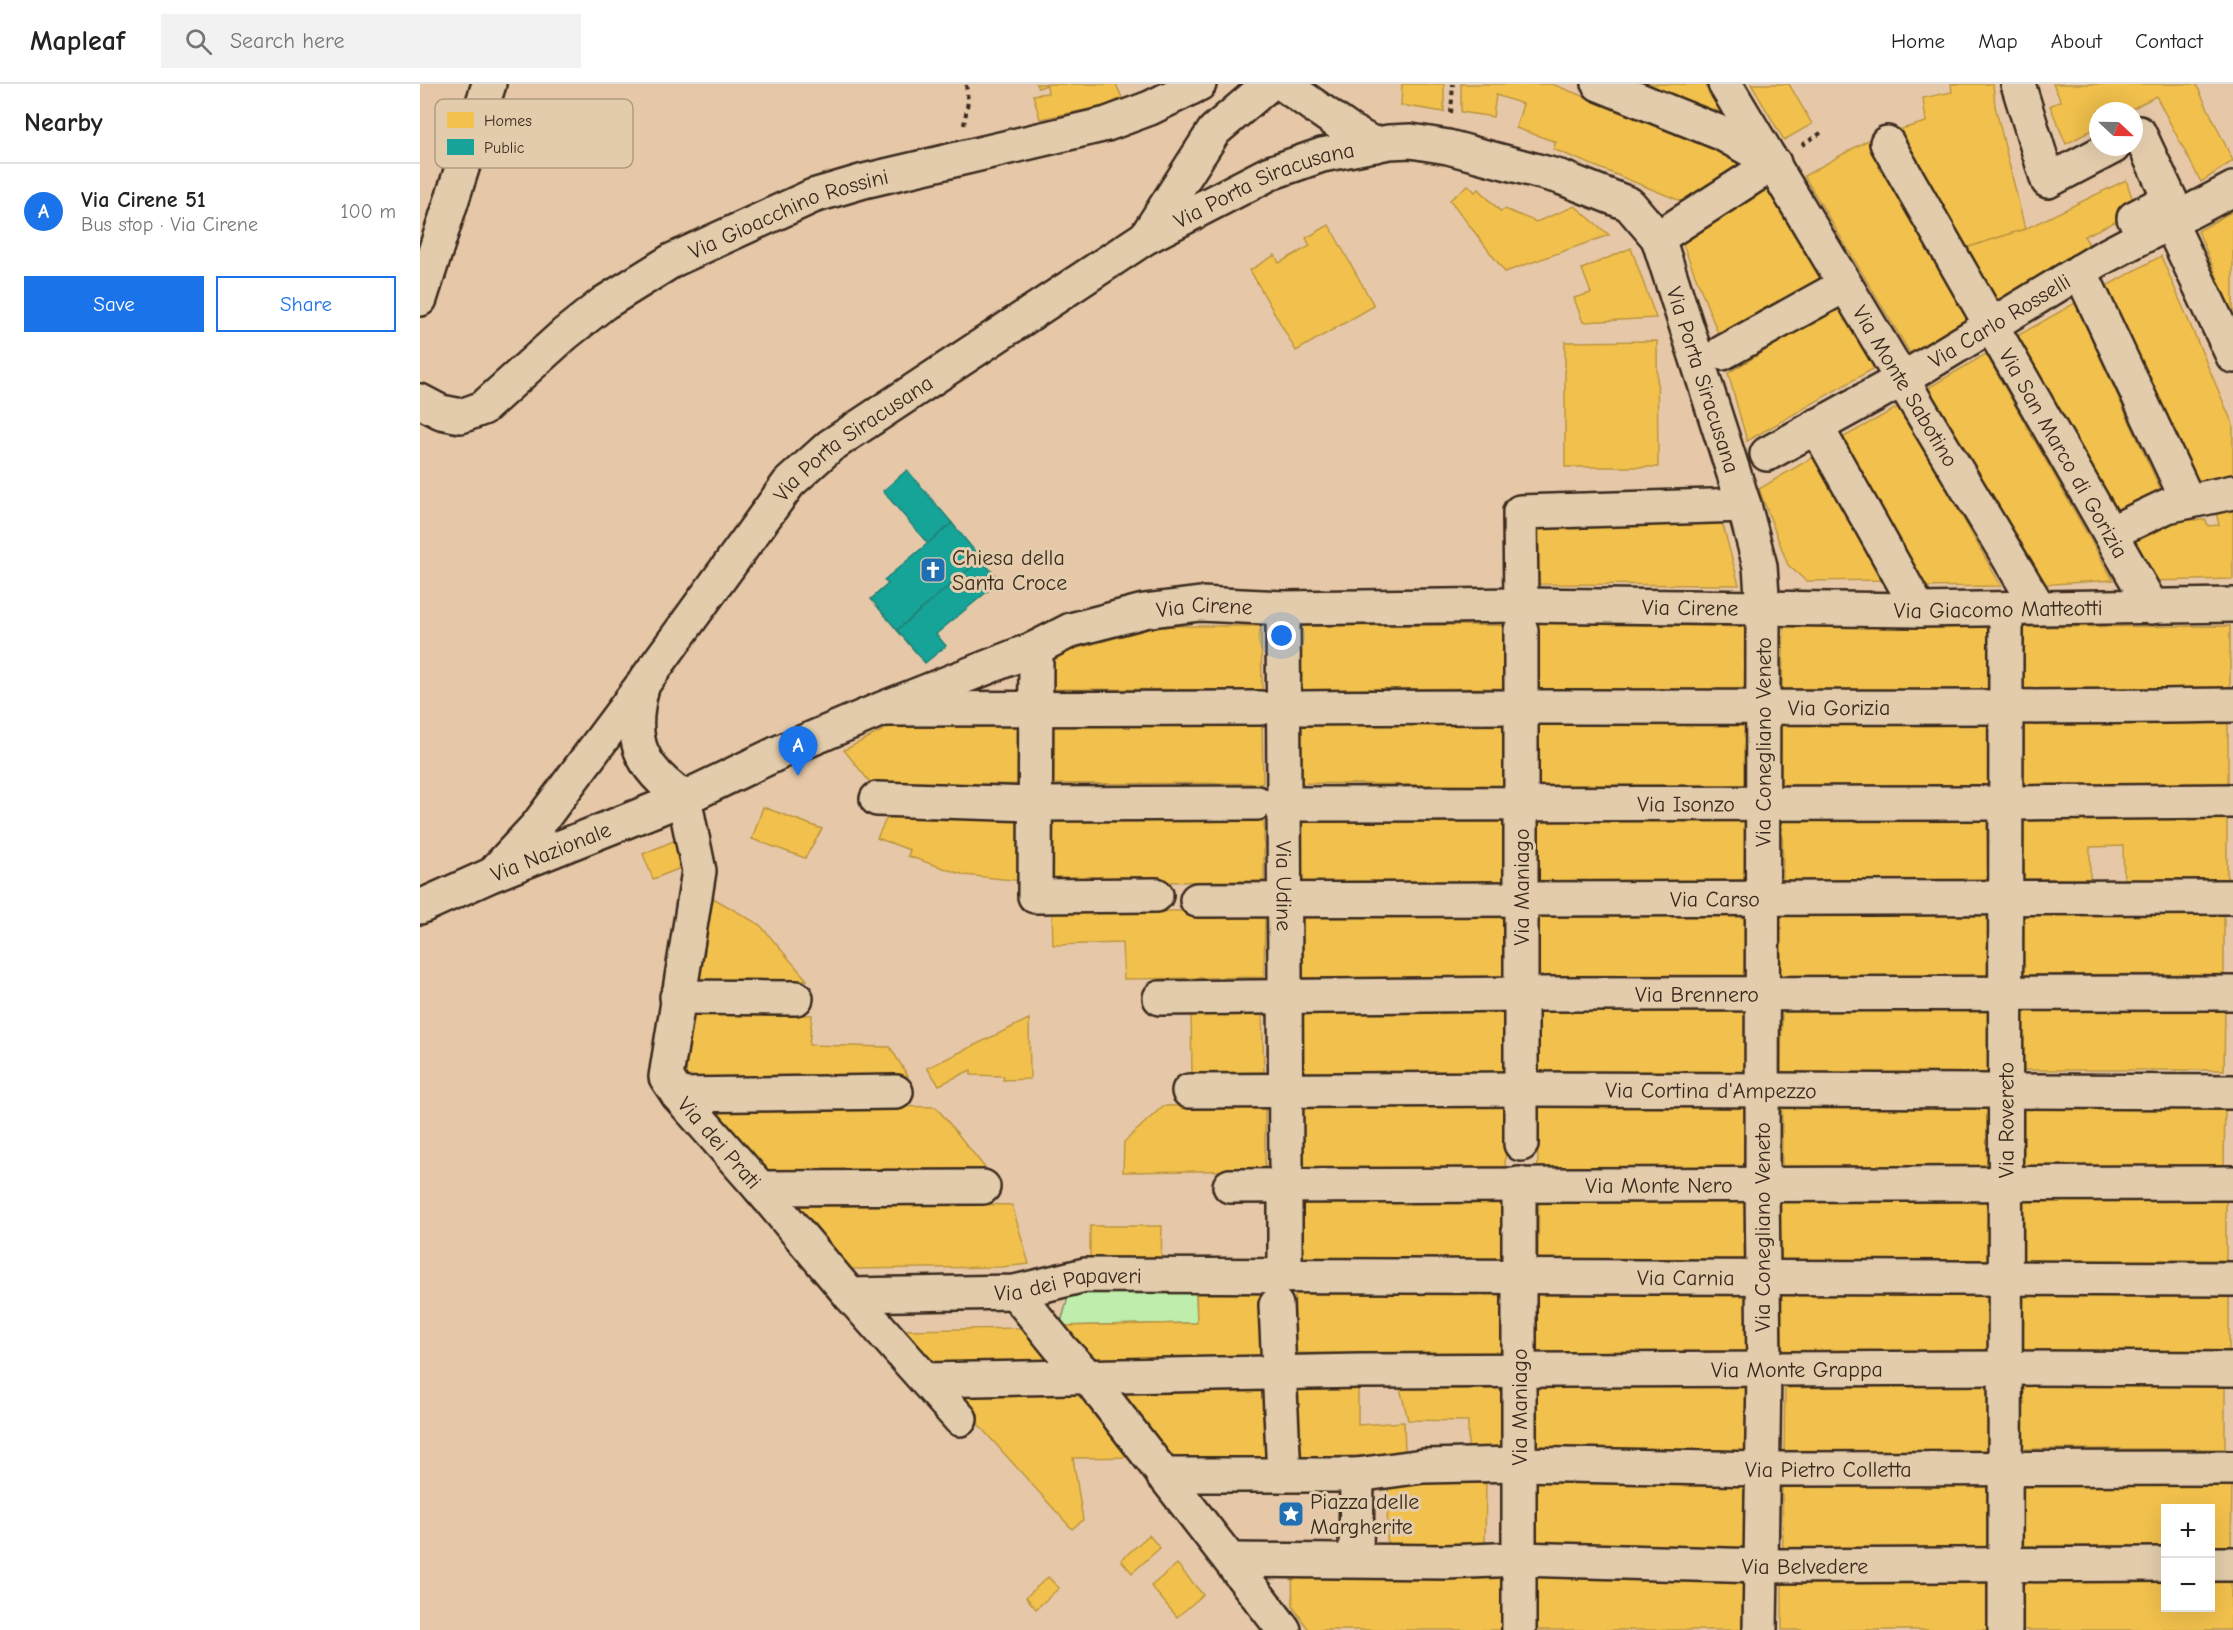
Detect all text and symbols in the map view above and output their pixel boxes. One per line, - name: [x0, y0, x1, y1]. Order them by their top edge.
- search box: [161, 14, 581, 68]
- text: Mapleaf: [30, 25, 125, 57]
- icon: search: [182, 25, 215, 58]
- text: Search here: [230, 28, 344, 54]
- text: Home: [1891, 29, 1945, 53]
- text: Map: [1978, 29, 2018, 53]
- text: About: [2051, 29, 2102, 53]
- text: Contact: [2135, 29, 2203, 53]
- legend: [435, 99, 633, 168]
- north arrow: [2089, 102, 2143, 156]
- text: Nearby: [24, 108, 103, 138]
- text: Homes: [484, 112, 532, 130]
- street label: Via Porta Siracusana: [1170, 137, 1357, 234]
- text: Public: [484, 139, 525, 157]
- street label: Via Gioacchino Rossini: [685, 164, 891, 265]
- text: Via Cirene 51: [81, 187, 206, 213]
- text: A: [38, 200, 49, 223]
- text: 100 m: [341, 200, 396, 223]
- text: Bus stop · Via Cirene: [81, 213, 258, 236]
- street label: Via Carlo Rosselli: [1924, 268, 2075, 374]
- button: Save: [24, 276, 204, 332]
- button: Share: [216, 276, 396, 332]
- street label: Via Porta Siracusana: [1661, 284, 1745, 477]
- street label: Via Monte Sabotino: [1847, 301, 1963, 472]
- street label: Via San Marco di Gorizia: [1993, 344, 2133, 563]
- street label: Via Porta Siracusana: [768, 370, 938, 507]
- place label: Chiesa della Santa Croce: [952, 545, 1067, 596]
- church icon: Chiesa della Santa Croce: [918, 555, 948, 585]
- street label: Via Cirene: [1155, 591, 1253, 623]
- street label: Via Cirene: [1642, 595, 1739, 622]
- street label: Via Giacomo Matteotti: [1894, 595, 2103, 624]
- your location: [1267, 621, 1296, 650]
- street label: Via Conegliano Veneto: [1751, 637, 1777, 847]
- street label: Via Gorizia: [1788, 695, 1890, 721]
- pin: A: [778, 726, 818, 776]
- street label: Via Isonzo: [1637, 791, 1735, 818]
- street label: Via Nazionale: [487, 817, 615, 888]
- street label: Via Maniago: [1509, 828, 1535, 946]
- street label: Via Udine: [1270, 841, 1297, 931]
- street label: Via Carso: [1670, 886, 1760, 913]
- street label: Via Brennero: [1635, 982, 1759, 1008]
- street label: Via Rovereto: [1993, 1062, 2020, 1178]
- street label: Via Cortina d'Ampezzo: [1605, 1077, 1817, 1104]
- street label: Via dei Prati: [672, 1092, 766, 1194]
- street label: Via Conegliano Veneto: [1750, 1122, 1776, 1332]
- street label: Via Monte Nero: [1585, 1172, 1733, 1199]
- street label: Via dei Papaveri: [994, 1263, 1142, 1307]
- street label: Via Carnia: [1637, 1265, 1735, 1291]
- street label: Via Maniago: [1507, 1348, 1533, 1466]
- street label: Via Monte Grappa: [1711, 1357, 1883, 1383]
- street label: Via Pietro Colletta: [1745, 1457, 1912, 1483]
- place label: Piazza delle Margherite: [1310, 1489, 1419, 1540]
- place icon: Piazza delle Margherite: [1276, 1499, 1306, 1529]
- map controls: [2161, 1504, 2215, 1612]
- button: +: [2161, 1504, 2215, 1558]
- street label: Via Belvedere: [1741, 1553, 1868, 1580]
- button: −: [2161, 1558, 2215, 1612]

